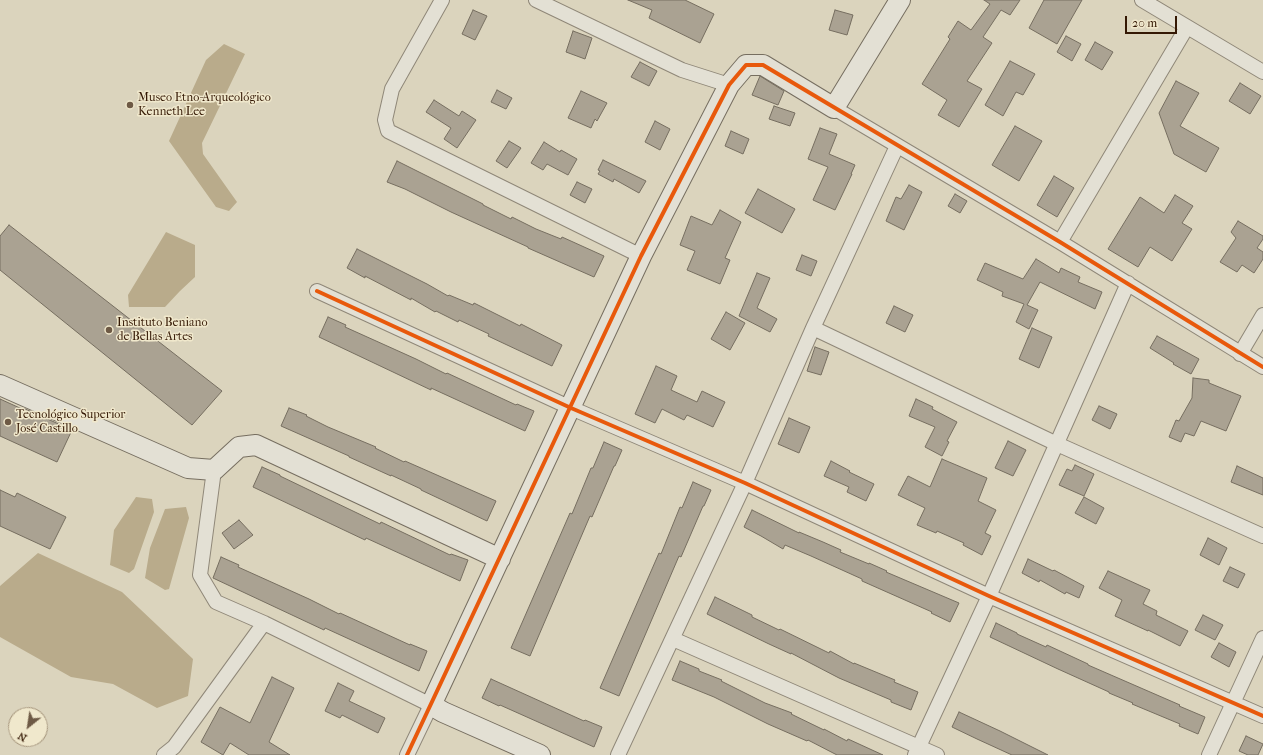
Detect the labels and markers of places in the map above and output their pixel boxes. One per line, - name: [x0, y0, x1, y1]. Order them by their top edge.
- place label: Museo Etno-Arqueológico Kenneth Lee: [138, 91, 271, 119]
- marker: Museo Etno-Arqueológico Kenneth Lee: [125, 100, 135, 110]
- place label: Instituto Beniano de Bellas Artes: [117, 316, 208, 344]
- marker: Instituto Beniano de Bellas Artes: [104, 325, 114, 335]
- place label: Tecnológico Superior José Castillo: [16, 408, 125, 436]
- marker: Tecnológico Superior José Castillo: [3, 417, 13, 427]

